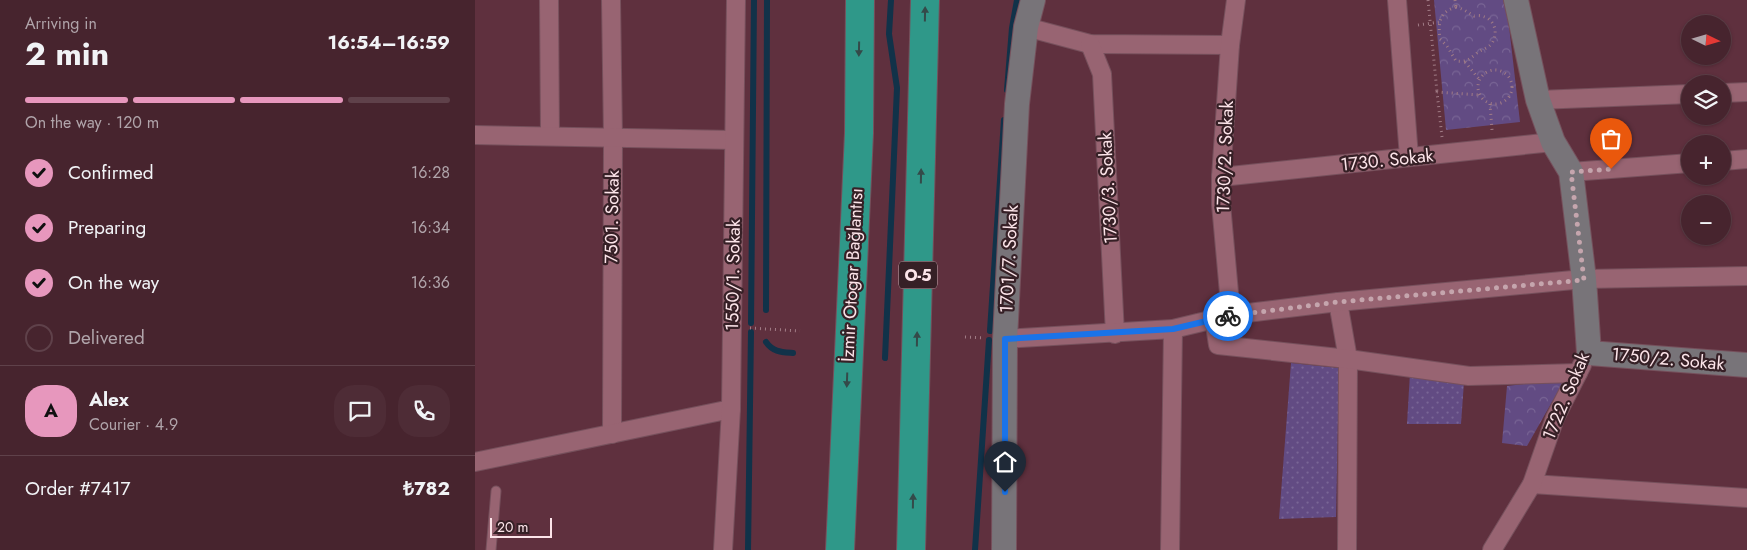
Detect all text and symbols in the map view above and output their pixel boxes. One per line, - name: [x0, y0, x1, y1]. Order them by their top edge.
- one-way arrow: [921, 6, 929, 22]
- text: Arriving in: [25, 12, 97, 35]
- north arrow: [1681, 15, 1731, 65]
- map controls: [1681, 15, 1731, 245]
- text: 16:54–16:59: [328, 29, 450, 56]
- text: 2 min: [25, 31, 109, 77]
- one-way arrow: [855, 41, 863, 57]
- button: layers: [1681, 75, 1731, 125]
- street label: 1730/2. Sokak: [1210, 100, 1240, 214]
- text: On the way · 120 m: [25, 111, 159, 134]
- pin: [1590, 118, 1632, 169]
- icon: bag: [1597, 125, 1625, 153]
- street label: 1730/3. Sokak: [1092, 131, 1124, 245]
- button: +: [1681, 135, 1731, 185]
- street label: 1730. Sokak: [1339, 142, 1435, 178]
- icon: check: [25, 159, 53, 187]
- text: Confirmed: [68, 159, 154, 186]
- text: 16:28: [411, 161, 450, 184]
- one-way arrow: [917, 168, 925, 184]
- street label: 7501. Sokak: [598, 170, 626, 264]
- street label: İzmir Otogar Bağlantısı: [834, 187, 870, 363]
- button: −: [1681, 195, 1731, 245]
- street label: 1701/7. Sokak: [993, 204, 1025, 314]
- icon: check: [25, 214, 53, 242]
- text: Preparing: [68, 214, 146, 241]
- text: 16:34: [411, 216, 450, 239]
- street label: 1550/1. Sokak: [719, 219, 747, 331]
- road number: O-5: [899, 262, 937, 288]
- icon: check: [25, 269, 53, 297]
- text: On the way: [68, 269, 159, 296]
- text: 16:36: [411, 271, 450, 294]
- courier: [1203, 291, 1253, 341]
- icon: bike: [1214, 302, 1242, 330]
- text: Delivered: [68, 324, 145, 351]
- one-way arrow: [913, 331, 921, 347]
- street label: 1750/2. Sokak: [1611, 341, 1725, 377]
- street label: 1722. Sokak: [1536, 348, 1596, 444]
- one-way arrow: [843, 372, 851, 388]
- button: chat: [334, 385, 386, 437]
- button: phone: [398, 385, 450, 437]
- text: Alex: [89, 386, 129, 413]
- text: A: [44, 397, 58, 424]
- text: Courier · 4.9: [89, 413, 178, 436]
- pin: [984, 441, 1026, 492]
- icon: home: [991, 448, 1019, 476]
- text: Order #7417: [25, 475, 130, 502]
- text: ₺782: [403, 475, 450, 502]
- one-way arrow: [909, 493, 917, 509]
- scale bar: [490, 515, 553, 538]
- text: 20 m: [497, 517, 529, 537]

